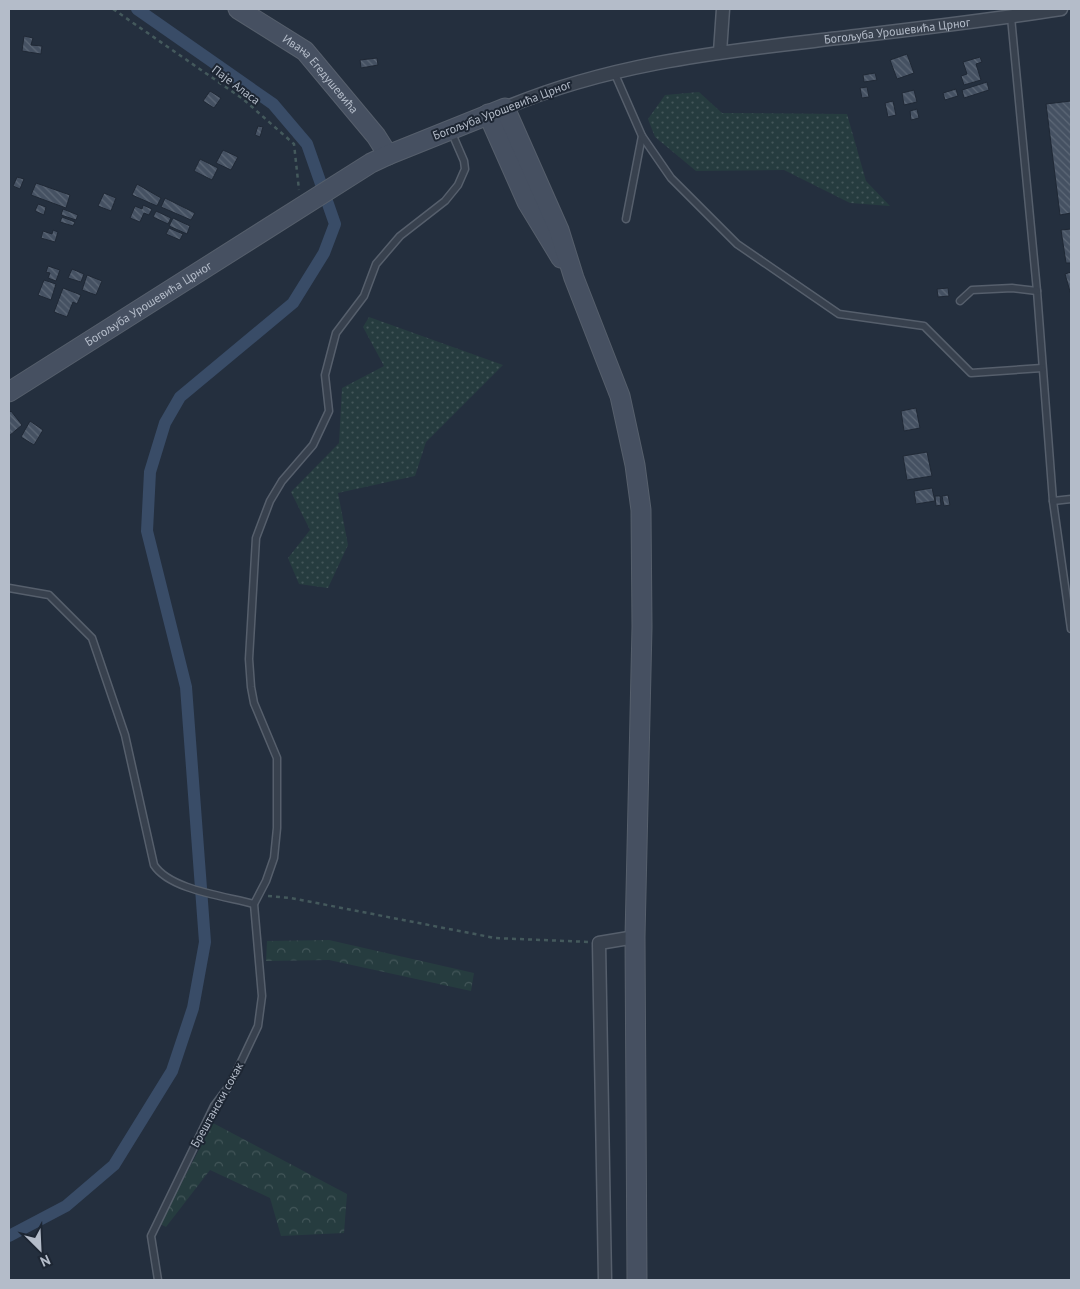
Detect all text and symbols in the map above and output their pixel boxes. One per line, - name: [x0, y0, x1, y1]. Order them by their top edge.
- street label: Богољуба Урошевића Црног: [823, 14, 972, 47]
- street label: Ивана Егедушевића: [280, 31, 362, 116]
- street label: Паје Аласа: [209, 62, 263, 108]
- street label: Богољуба Урошевића Црног: [431, 76, 574, 143]
- street label: Богољуба Урошевића Црног: [82, 257, 215, 349]
- street label: Брештански сокак: [187, 1059, 246, 1150]
- north arrow: [15, 1224, 65, 1274]
- text: N: [37, 1251, 53, 1271]

